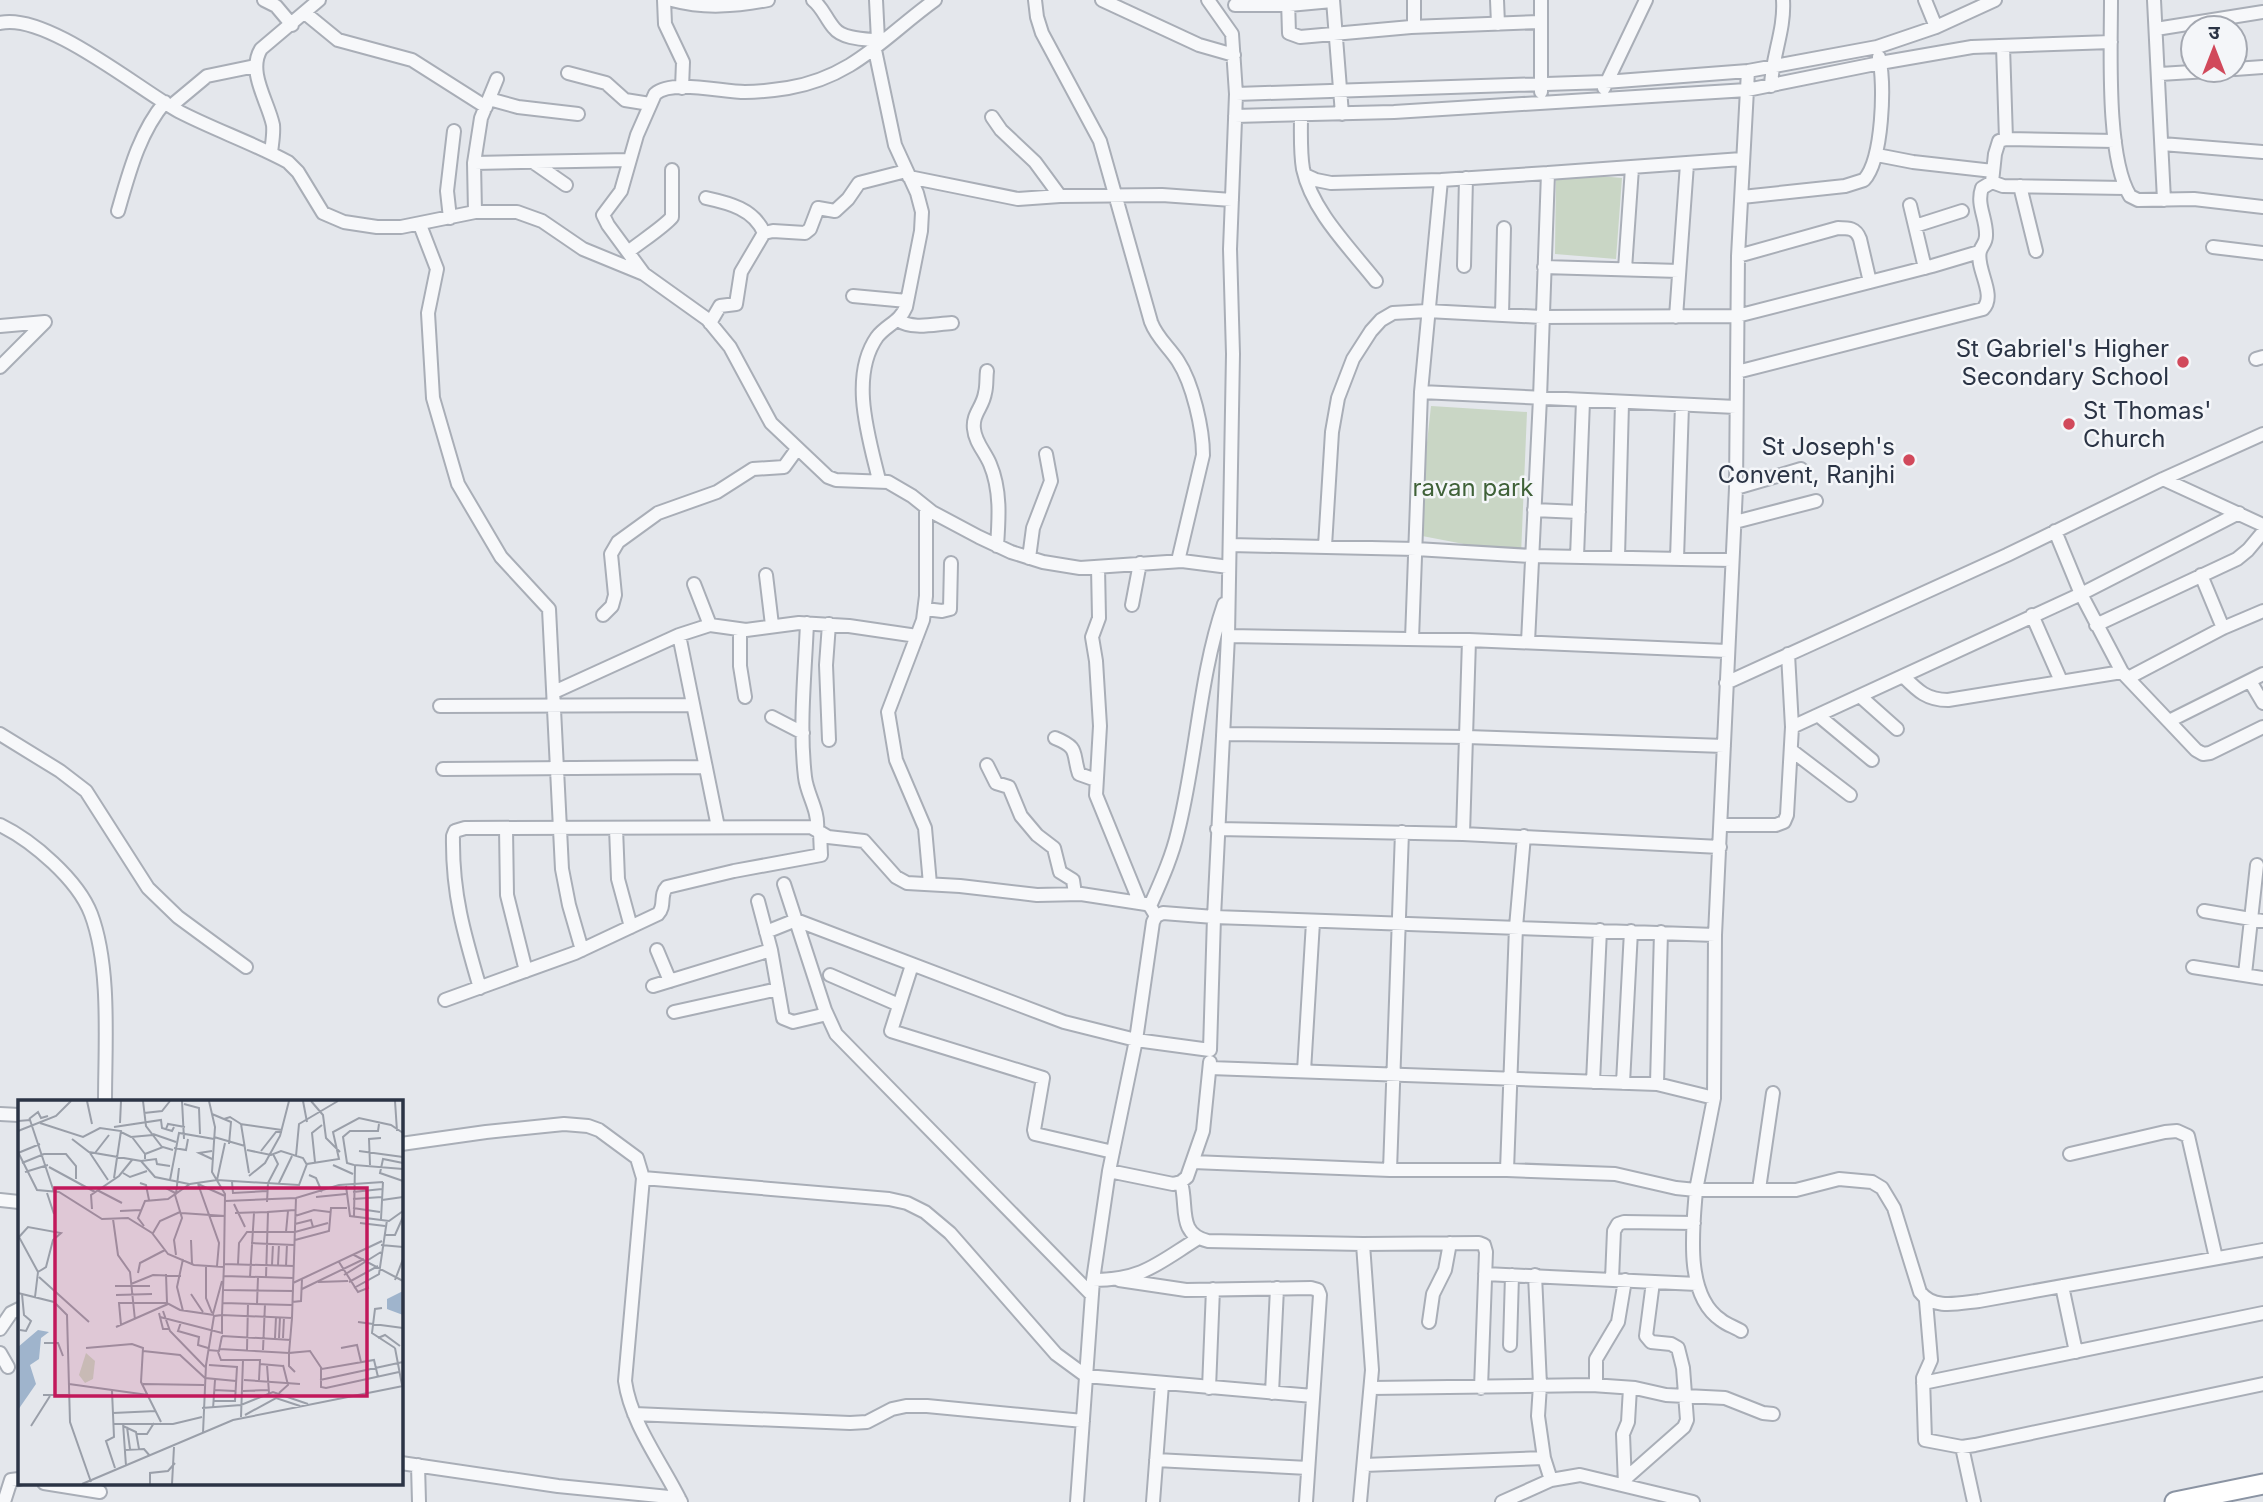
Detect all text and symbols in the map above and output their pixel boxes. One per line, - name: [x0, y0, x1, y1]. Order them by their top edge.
- north arrow: [2179, 14, 2249, 84]
- text: उ: [2208, 21, 2220, 44]
- place label: St Gabriel's Higher Secondary School: [1956, 334, 2169, 391]
- marker: St Gabriel's Higher Secondary School: [2175, 354, 2191, 370]
- place label: St Thomas' Church: [2083, 396, 2211, 453]
- marker: St Thomas' Church: [2061, 416, 2077, 432]
- place label: St Joseph's Convent, Ranjhi: [1718, 432, 1895, 489]
- marker: St Joseph's Convent, Ranjhi: [1901, 452, 1917, 468]
- park label: ravan park: [1413, 473, 1533, 502]
- inset map: [18, 1100, 402, 1484]

